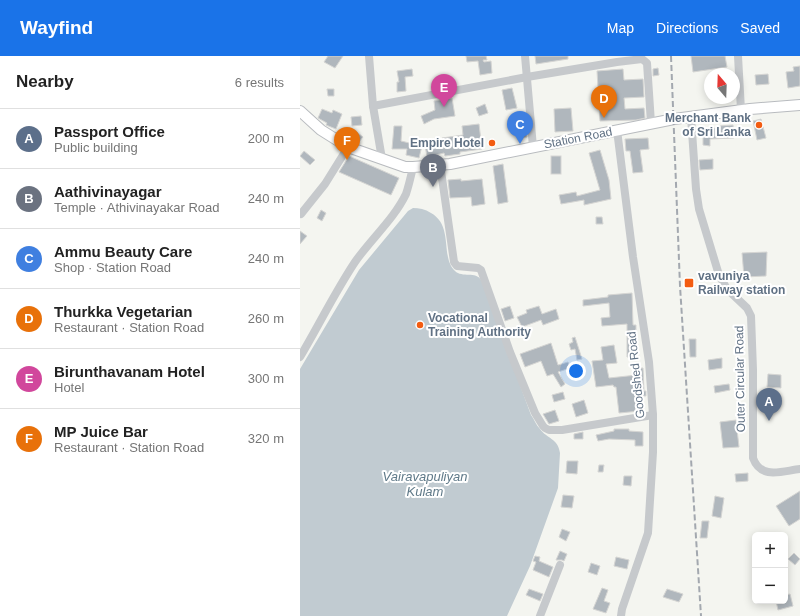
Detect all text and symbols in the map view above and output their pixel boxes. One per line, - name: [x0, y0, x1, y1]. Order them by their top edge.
- text: Wayfind: [20, 17, 93, 38]
- text: Map: [607, 20, 634, 36]
- text: Directions: [656, 20, 718, 36]
- text: Saved: [740, 20, 780, 36]
- north arrow: [704, 68, 740, 104]
- text: Nearby: [16, 72, 74, 91]
- pin: E: [431, 74, 457, 107]
- text: 6 results: [235, 75, 284, 90]
- pin: D: [591, 85, 617, 118]
- pin: C: [507, 111, 533, 144]
- place label: Merchant Bank of Sri Lanka: [665, 111, 751, 139]
- marker: Merchant Bank of Sri Lanka: [754, 120, 764, 130]
- text: Passport Office: [54, 123, 165, 140]
- street label: Station Road: [543, 125, 613, 151]
- pin: F: [334, 127, 360, 160]
- text: A: [24, 131, 34, 146]
- text: 200 m: [248, 131, 284, 146]
- place label: Empire Hotel: [410, 136, 484, 150]
- marker: Empire Hotel: [487, 138, 497, 148]
- text: Public building: [54, 140, 138, 155]
- pin: B: [420, 154, 446, 187]
- text: Aathivinayagar: [54, 183, 162, 200]
- text: B: [24, 191, 34, 206]
- text: 240 m: [248, 191, 284, 206]
- text: Temple · Athivinayakar Road: [54, 200, 219, 215]
- text: Ammu Beauty Care: [54, 243, 192, 260]
- text: C: [24, 251, 34, 266]
- text: 240 m: [248, 251, 284, 266]
- text: Shop · Station Road: [54, 260, 171, 275]
- place label: vavuniya Railway station: [698, 269, 785, 297]
- marker: vavuniya Railway station: [683, 277, 695, 289]
- text: Thurkka Vegetarian: [54, 303, 192, 320]
- text: D: [24, 311, 34, 326]
- text: 260 m: [248, 311, 284, 326]
- place label: Vocational Training Authority: [428, 311, 531, 339]
- text: Restaurant · Station Road: [54, 320, 204, 335]
- marker: Vocational Training Authority: [415, 320, 425, 330]
- street label: Outer Circular Road: [732, 326, 748, 432]
- street label: Goodshed Road: [624, 331, 648, 419]
- your location: [566, 361, 586, 381]
- text: Birunthavanam Hotel: [54, 363, 205, 380]
- text: E: [25, 371, 33, 386]
- text: 300 m: [248, 371, 284, 386]
- text: Hotel: [54, 380, 84, 395]
- pin: A: [756, 388, 782, 421]
- text: MP Juice Bar: [54, 423, 148, 440]
- text: F: [25, 431, 33, 446]
- text: 320 m: [248, 431, 284, 446]
- text: Restaurant · Station Road: [54, 440, 204, 455]
- water label: Vairavapuliyan Kulam: [383, 469, 467, 499]
- map controls: [752, 532, 788, 604]
- button: +: [752, 532, 788, 568]
- button: −: [752, 568, 788, 604]

